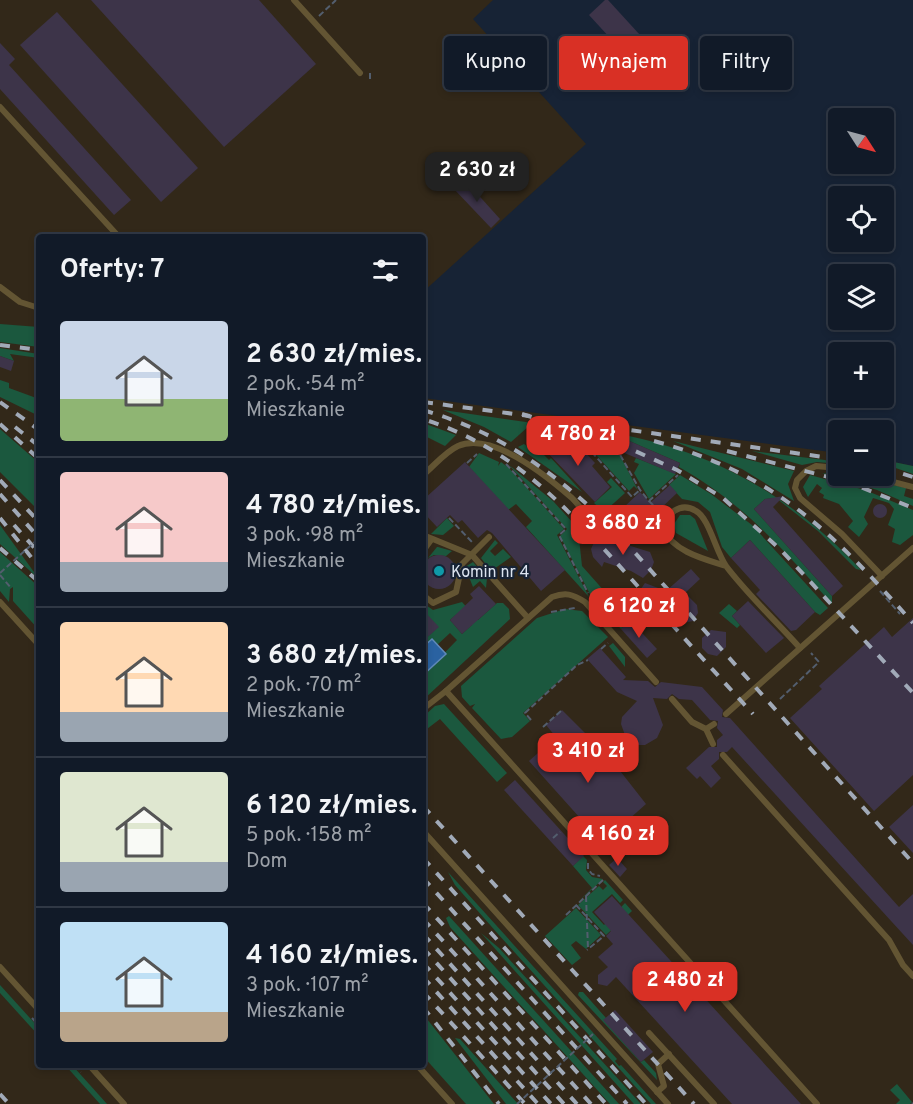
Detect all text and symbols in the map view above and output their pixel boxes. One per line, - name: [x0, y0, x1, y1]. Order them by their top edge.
- chip: Kupno: [444, 36, 547, 90]
- chip: Wynajem: [559, 36, 688, 90]
- chip: Filtry: [700, 36, 792, 90]
- north arrow: [828, 108, 894, 174]
- map controls: [828, 108, 894, 486]
- pin: 2 630 zł: [415, 152, 539, 203]
- text: 2 630 zł: [439, 158, 515, 184]
- button: locate: [828, 186, 894, 252]
- text: Oferty: 7: [60, 254, 165, 287]
- icon: filters: [369, 254, 402, 287]
- button: layers: [828, 264, 894, 330]
- text: 2 630 zł/mies.: [246, 339, 422, 372]
- button: +: [828, 342, 894, 408]
- icon: home: [108, 345, 180, 417]
- text: 2 pok. · 54 m²: [246, 372, 364, 398]
- text: Mieszkanie: [246, 398, 345, 424]
- pin: 4 780 zł: [516, 416, 640, 467]
- button: −: [828, 420, 894, 486]
- text: 4 780 zł: [540, 422, 616, 448]
- text: 4 780 zł/mies.: [246, 490, 421, 523]
- icon: home: [108, 496, 180, 568]
- pin: 3 680 zł: [561, 505, 685, 556]
- text: 3 680 zł: [585, 511, 661, 537]
- text: 3 pok. · 98 m²: [246, 523, 363, 549]
- text: Mieszkanie: [246, 549, 345, 575]
- place label: Komin nr 4: [451, 563, 530, 583]
- marker: Komin nr 4: [432, 564, 446, 578]
- pin: 6 120 zł: [577, 588, 701, 639]
- text: 6 120 zł: [603, 594, 675, 620]
- text: 3 680 zł/mies.: [246, 640, 422, 673]
- icon: home: [108, 646, 180, 718]
- text: 2 pok. · 70 m²: [246, 673, 361, 699]
- text: Mieszkanie: [246, 699, 345, 725]
- pin: 3 410 zł: [526, 733, 650, 784]
- text: 3 410 zł: [552, 739, 624, 765]
- text: 6 120 zł/mies.: [246, 790, 417, 823]
- icon: home: [108, 796, 180, 868]
- pin: 4 160 zł: [556, 816, 680, 867]
- text: 4 160 zł: [582, 822, 654, 848]
- text: 5 pok. · 158 m²: [246, 823, 372, 849]
- text: Dom: [246, 849, 287, 875]
- text: 4 160 zł/mies.: [246, 940, 418, 973]
- icon: home: [108, 946, 180, 1018]
- pin: 2 480 zł: [623, 962, 747, 1013]
- text: 2 480 zł: [646, 968, 724, 994]
- text: 3 pok. · 107 m²: [246, 973, 368, 999]
- text: Mieszkanie: [246, 999, 345, 1025]

